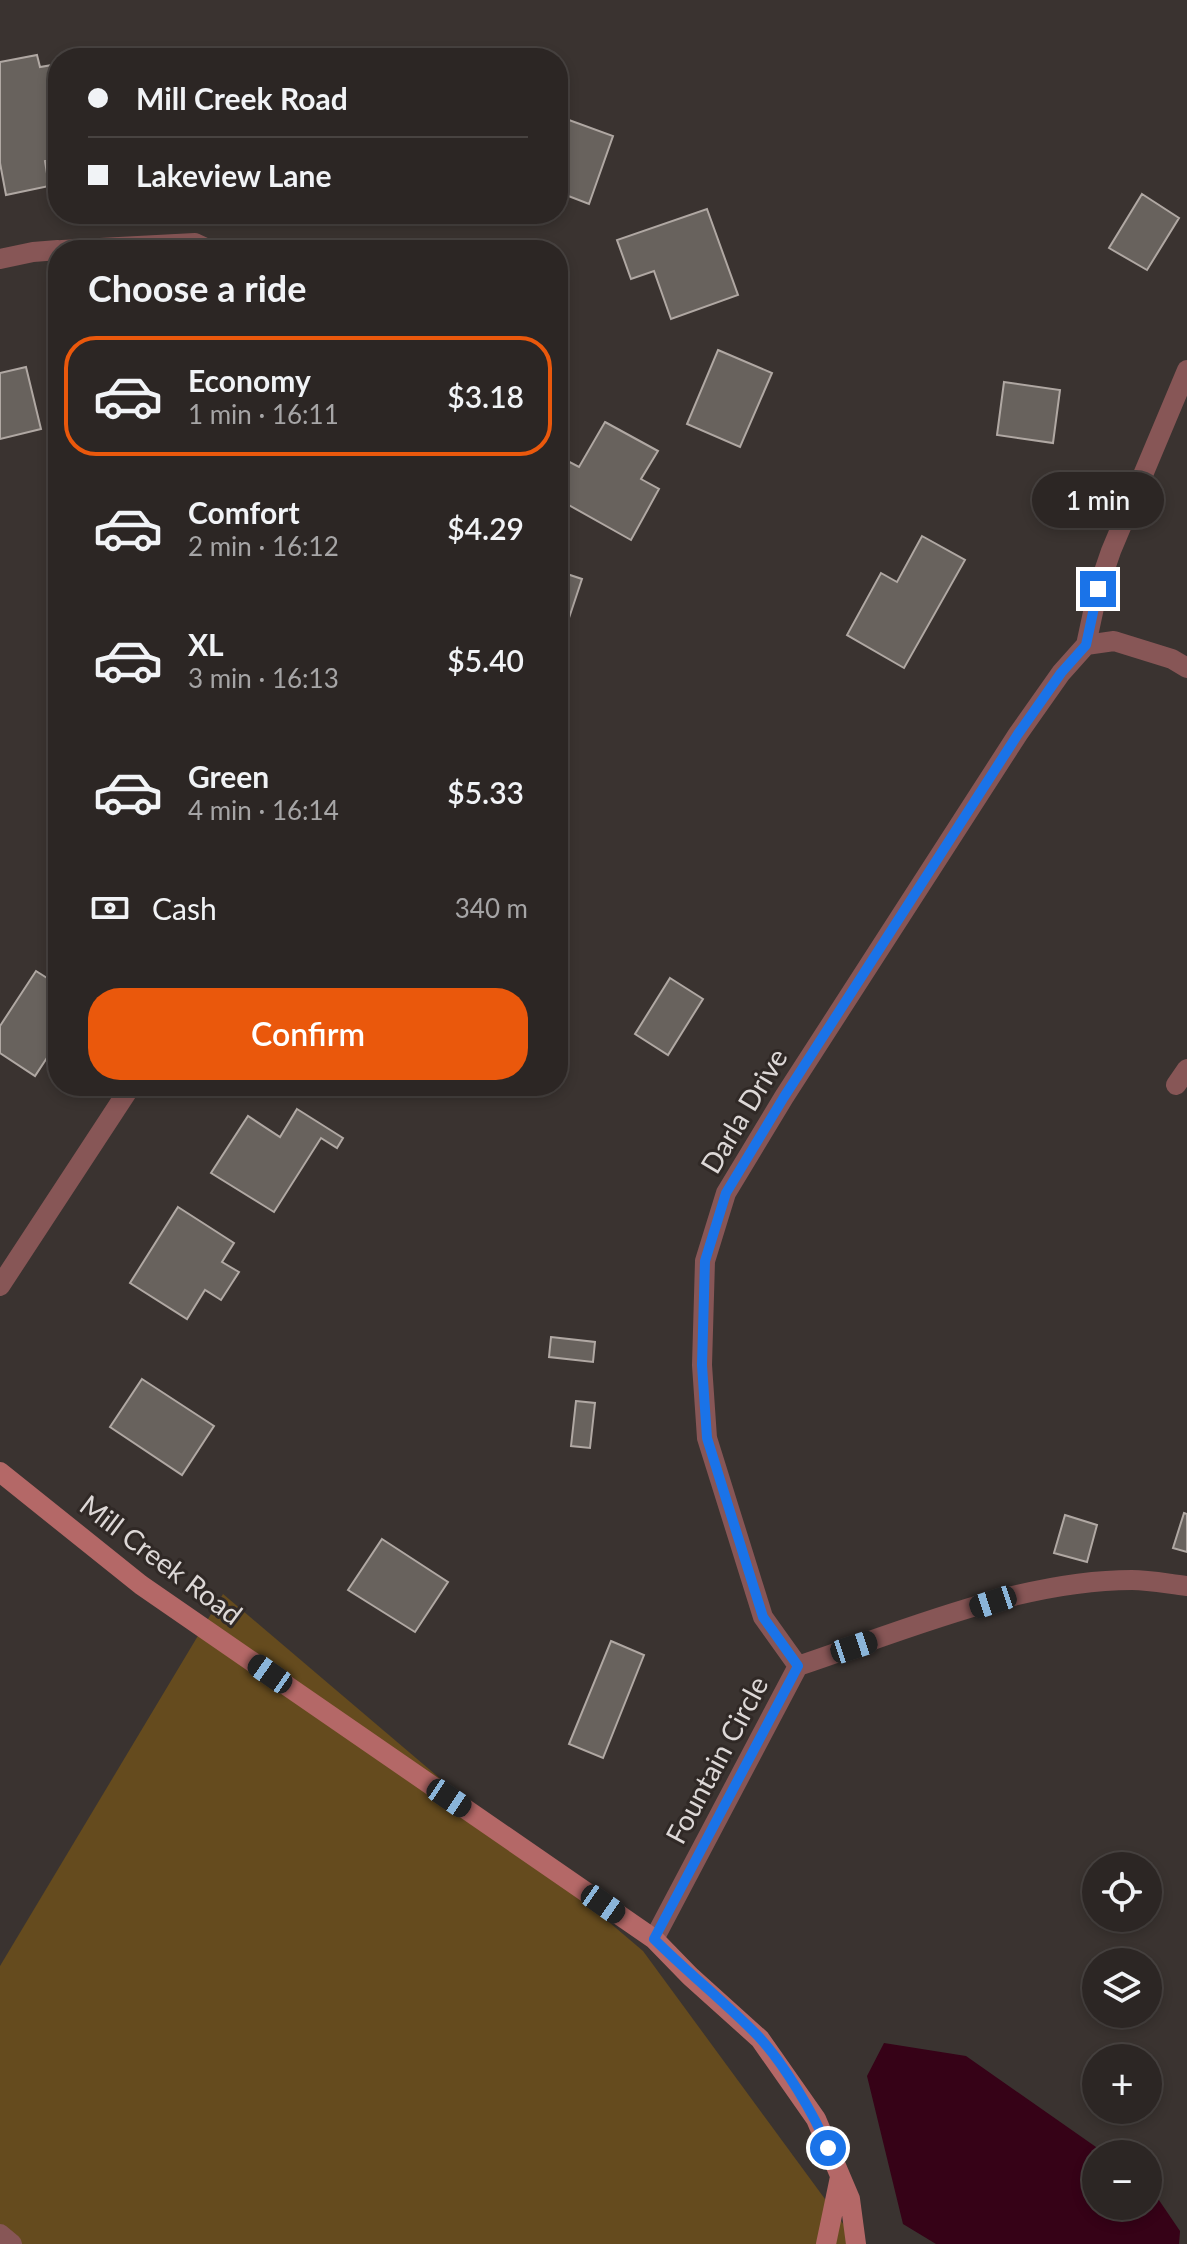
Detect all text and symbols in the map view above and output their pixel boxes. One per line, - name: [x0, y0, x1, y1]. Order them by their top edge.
- text: Mill Creek Road: [136, 80, 348, 116]
- text: Lakeview Lane: [136, 157, 331, 193]
- text: Choose a ride: [88, 266, 307, 310]
- icon: car: [92, 360, 164, 432]
- text: Economy: [188, 362, 311, 398]
- text: $3.18: [447, 378, 524, 414]
- text: 1 min · 16:11: [188, 398, 339, 430]
- callout: 1 min: [1032, 473, 1164, 529]
- text: 1 min: [1066, 484, 1130, 516]
- icon: car: [92, 492, 164, 564]
- text: Comfort: [188, 494, 300, 530]
- text: $4.29: [447, 510, 524, 546]
- text: 2 min · 16:12: [188, 530, 339, 562]
- route end: [1080, 571, 1116, 607]
- icon: car: [92, 624, 164, 696]
- text: XL: [188, 626, 224, 662]
- text: $5.40: [447, 642, 524, 678]
- text: 3 min · 16:13: [188, 662, 339, 694]
- icon: car: [92, 756, 164, 828]
- text: Green: [188, 758, 269, 794]
- text: $5.33: [447, 774, 524, 810]
- text: 4 min · 16:14: [188, 794, 339, 826]
- icon: cash: [88, 886, 132, 930]
- text: Cash: [152, 890, 217, 926]
- text: 340 m: [455, 892, 528, 924]
- button: Confirm: [88, 988, 528, 1080]
- street label: Darla Drive: [693, 1042, 794, 1179]
- street label: Mill Creek Road: [74, 1487, 249, 1631]
- car: [966, 1583, 1020, 1621]
- car: [827, 1628, 881, 1666]
- car: [243, 1650, 297, 1698]
- street label: Fountain Circle: [658, 1670, 775, 1849]
- car: [422, 1775, 476, 1821]
- map controls: [1082, 1852, 1162, 2220]
- button: locate: [1082, 1852, 1162, 1932]
- car: [576, 1880, 630, 1928]
- button: layers: [1082, 1948, 1162, 2028]
- button: +: [1082, 2044, 1162, 2124]
- route start: [810, 2130, 846, 2166]
- button: −: [1082, 2140, 1162, 2220]

